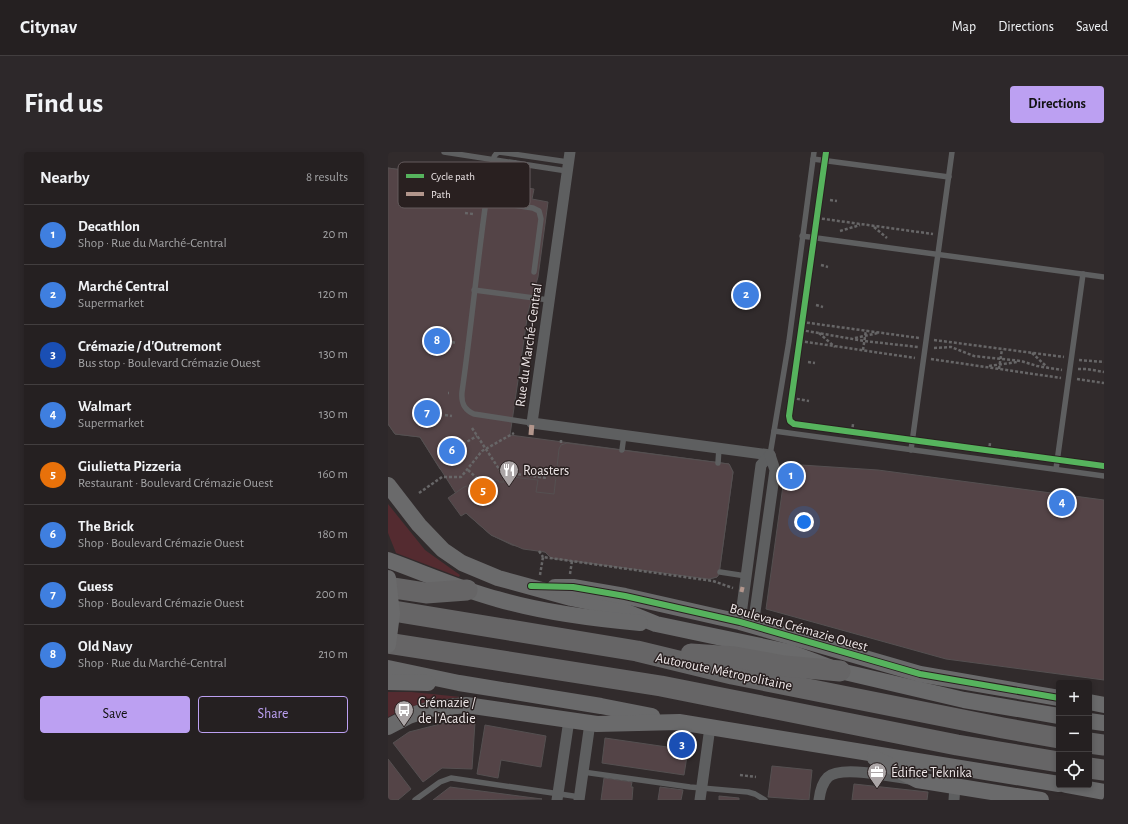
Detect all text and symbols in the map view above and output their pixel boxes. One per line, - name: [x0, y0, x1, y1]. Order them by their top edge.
- text: Citynav: [20, 18, 77, 37]
- text: Map: [952, 20, 976, 34]
- text: Directions: [998, 20, 1054, 34]
- text: Saved: [1076, 20, 1108, 34]
- button: Directions: [1010, 86, 1104, 123]
- text: Find us: [24, 90, 103, 118]
- legend: [398, 162, 530, 208]
- text: Nearby: [40, 169, 90, 186]
- text: 8 results: [306, 171, 348, 184]
- text: Cycle path: [431, 171, 475, 182]
- text: Path: [431, 189, 451, 200]
- text: Decathlon: [78, 219, 140, 234]
- text: 1: [51, 228, 55, 241]
- text: 20 m: [323, 228, 348, 241]
- text: Shop · Rue du Marché-Central: [78, 237, 227, 250]
- text: Marché Central: [78, 279, 169, 294]
- pin: 2: [733, 280, 759, 310]
- street label: Rue du Marché-Central: [513, 282, 545, 408]
- text: 2: [50, 288, 56, 301]
- text: 120 m: [318, 288, 348, 301]
- text: Supermarket: [78, 297, 144, 310]
- pin: 8: [424, 326, 450, 356]
- text: Crémazie / d'Outremont: [78, 339, 221, 354]
- text: 3: [50, 348, 56, 361]
- text: 130 m: [319, 348, 348, 361]
- text: Bus stop · Boulevard Crémazie Ouest: [78, 357, 260, 370]
- pin: 7: [414, 398, 440, 428]
- text: Walmart: [78, 399, 131, 414]
- text: 4: [50, 408, 56, 421]
- text: 130 m: [319, 408, 348, 421]
- text: Supermarket: [78, 417, 144, 430]
- pin: 6: [439, 436, 465, 466]
- text: Giulietta Pizzeria: [78, 459, 182, 474]
- restaurant icon: Roasters: [498, 459, 520, 487]
- pin: 1: [778, 461, 804, 491]
- place label: Roasters: [523, 464, 569, 478]
- text: 5: [50, 468, 56, 481]
- text: 160 m: [318, 468, 348, 481]
- pin: 5: [470, 476, 496, 506]
- text: Restaurant · Boulevard Crémazie Ouest: [78, 477, 273, 490]
- pin: 4: [1049, 488, 1075, 518]
- your location: [794, 512, 814, 532]
- text: The Brick: [78, 519, 134, 534]
- text: 6: [50, 528, 56, 541]
- text: 180 m: [318, 528, 348, 541]
- text: Shop · Boulevard Crémazie Ouest: [78, 537, 244, 550]
- text: Guess: [78, 579, 113, 594]
- text: 7: [50, 588, 56, 601]
- text: 200 m: [316, 588, 348, 601]
- text: Shop · Boulevard Crémazie Ouest: [78, 597, 244, 610]
- street label: Boulevard Crémazie Ouest: [728, 602, 870, 655]
- text: Old Navy: [78, 639, 132, 654]
- text: 8: [50, 648, 56, 661]
- text: 210 m: [318, 648, 348, 661]
- street label: Autoroute Métropolitaine: [654, 651, 793, 693]
- text: Shop · Rue du Marché-Central: [78, 657, 227, 670]
- map controls: [1056, 680, 1092, 788]
- button: +: [1056, 680, 1092, 716]
- button: Save: [40, 696, 190, 733]
- button: Share: [198, 696, 348, 733]
- place label: Crémazie / de l'Acadie: [418, 696, 477, 726]
- bus stop icon: Crémazie / de l'Acadie: [393, 699, 415, 727]
- button: −: [1056, 716, 1092, 752]
- pin: 3: [669, 730, 695, 760]
- button: locate: [1056, 752, 1092, 788]
- office icon: Édifice Teknika: [866, 761, 888, 789]
- place label: Édifice Teknika: [891, 763, 972, 780]

